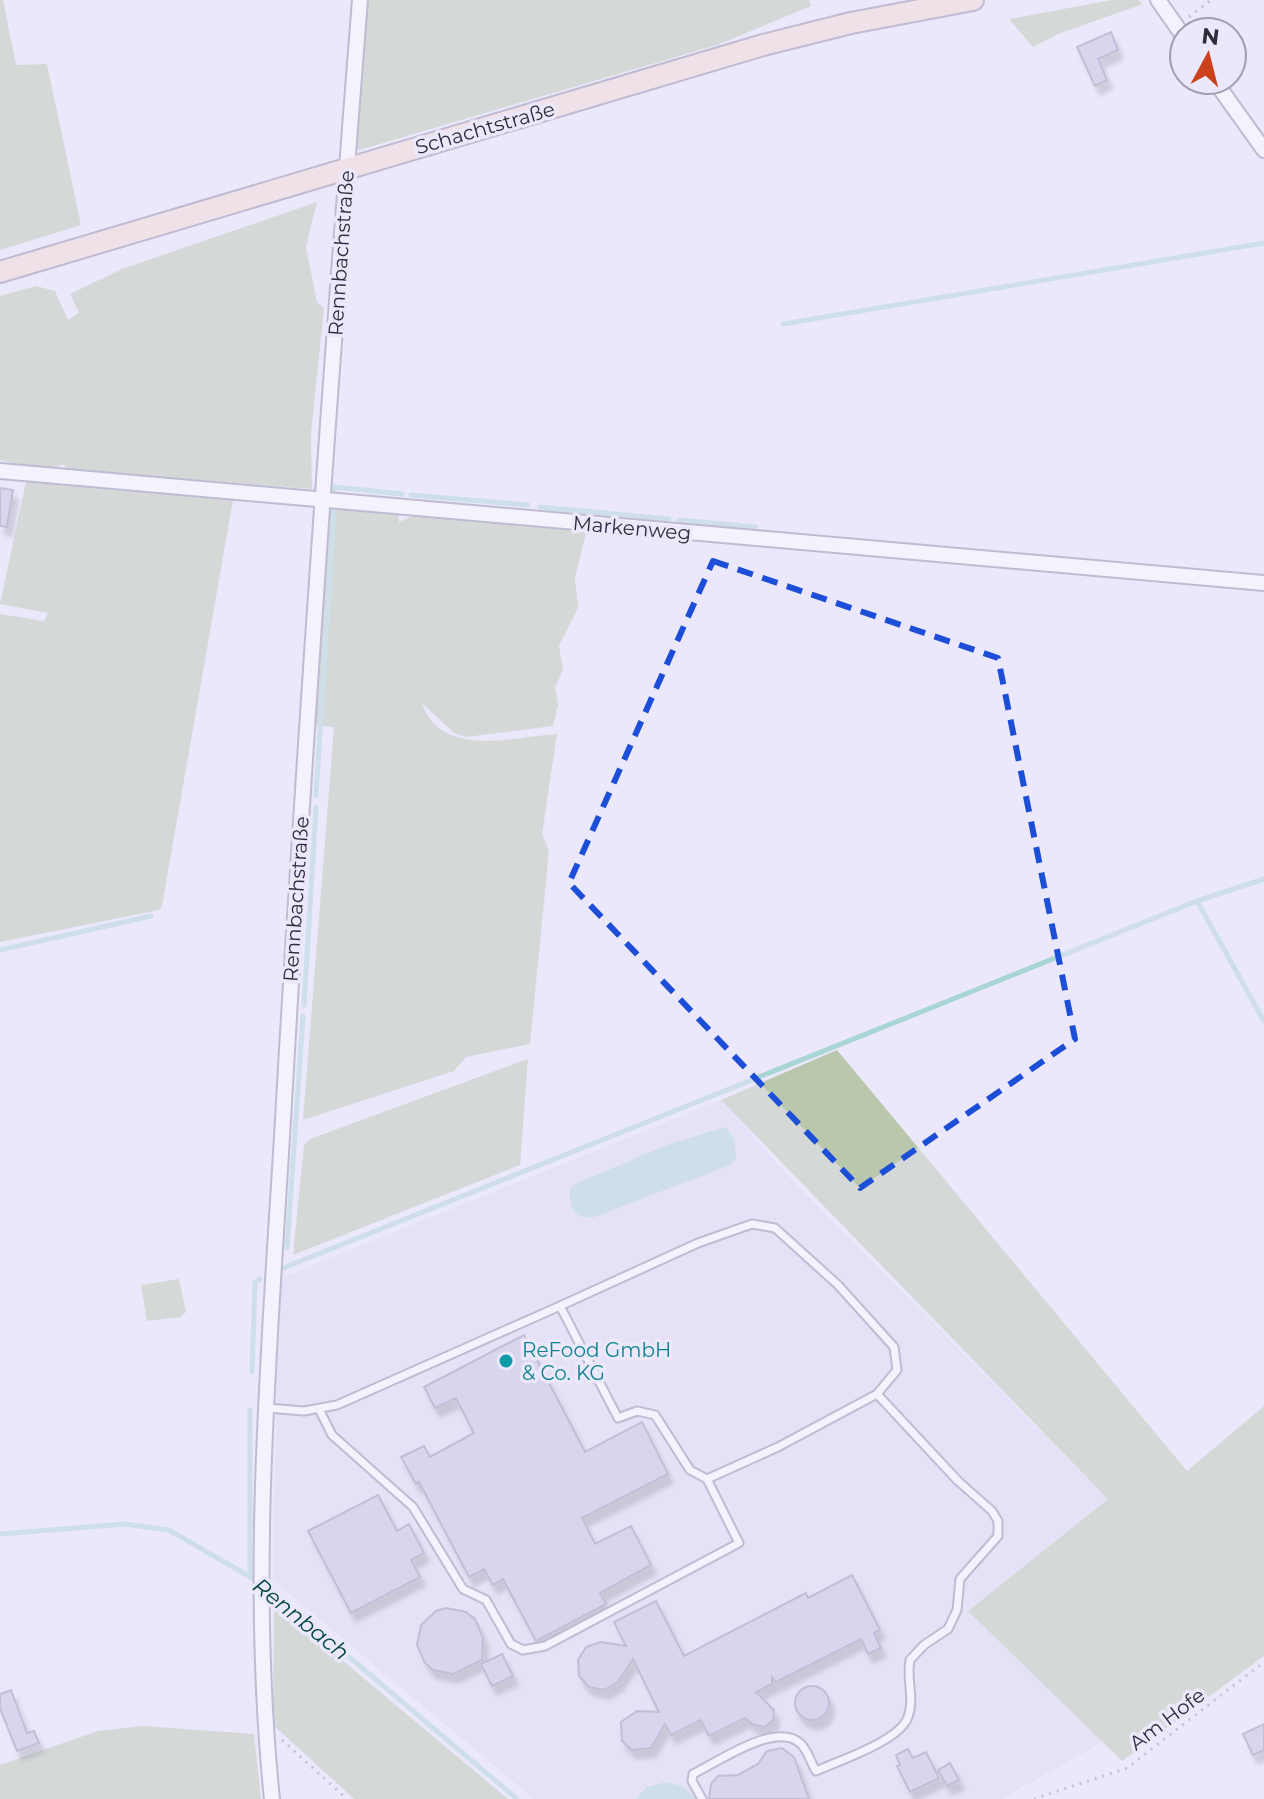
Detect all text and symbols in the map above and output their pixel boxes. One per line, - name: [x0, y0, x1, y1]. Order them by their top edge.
- north arrow: [1168, 16, 1248, 96]
- text: N: [1200, 22, 1221, 51]
- street label: Schachtstraße: [413, 97, 557, 159]
- street label: Rennbachstraße: [323, 169, 359, 337]
- street label: Markenweg: [572, 511, 692, 545]
- street label: Rennbachstraße: [278, 815, 314, 983]
- place label: ReFood GmbH & Co. KG: [522, 1338, 671, 1385]
- marker: ReFood GmbH & Co. KG: [497, 1352, 515, 1370]
- water label: Rennbach: [247, 1572, 355, 1666]
- street label: Am Hofe: [1125, 1683, 1209, 1755]

